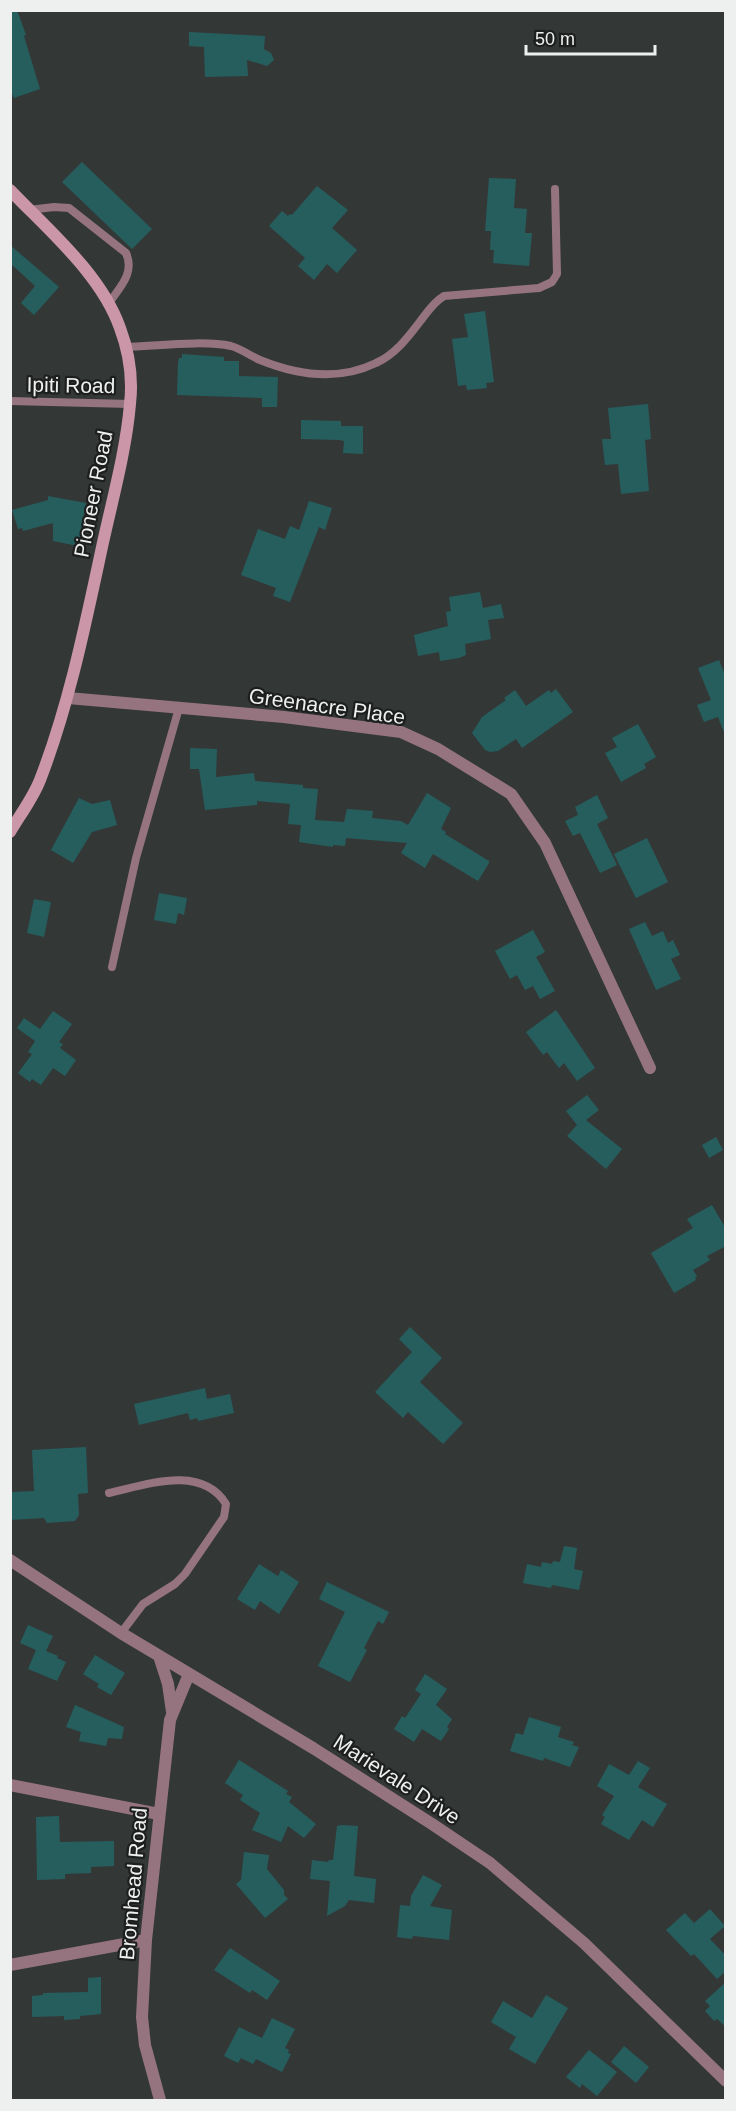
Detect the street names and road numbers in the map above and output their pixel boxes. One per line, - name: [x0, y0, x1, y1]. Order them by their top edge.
- street label: Ipiti Road: [26, 373, 116, 397]
- street label: Pioneer Road: [69, 429, 117, 559]
- street label: Greenacre Place: [247, 684, 407, 728]
- street label: Marievale Drive: [330, 1730, 464, 1828]
- street label: Bromhead Road: [115, 1807, 151, 1961]

